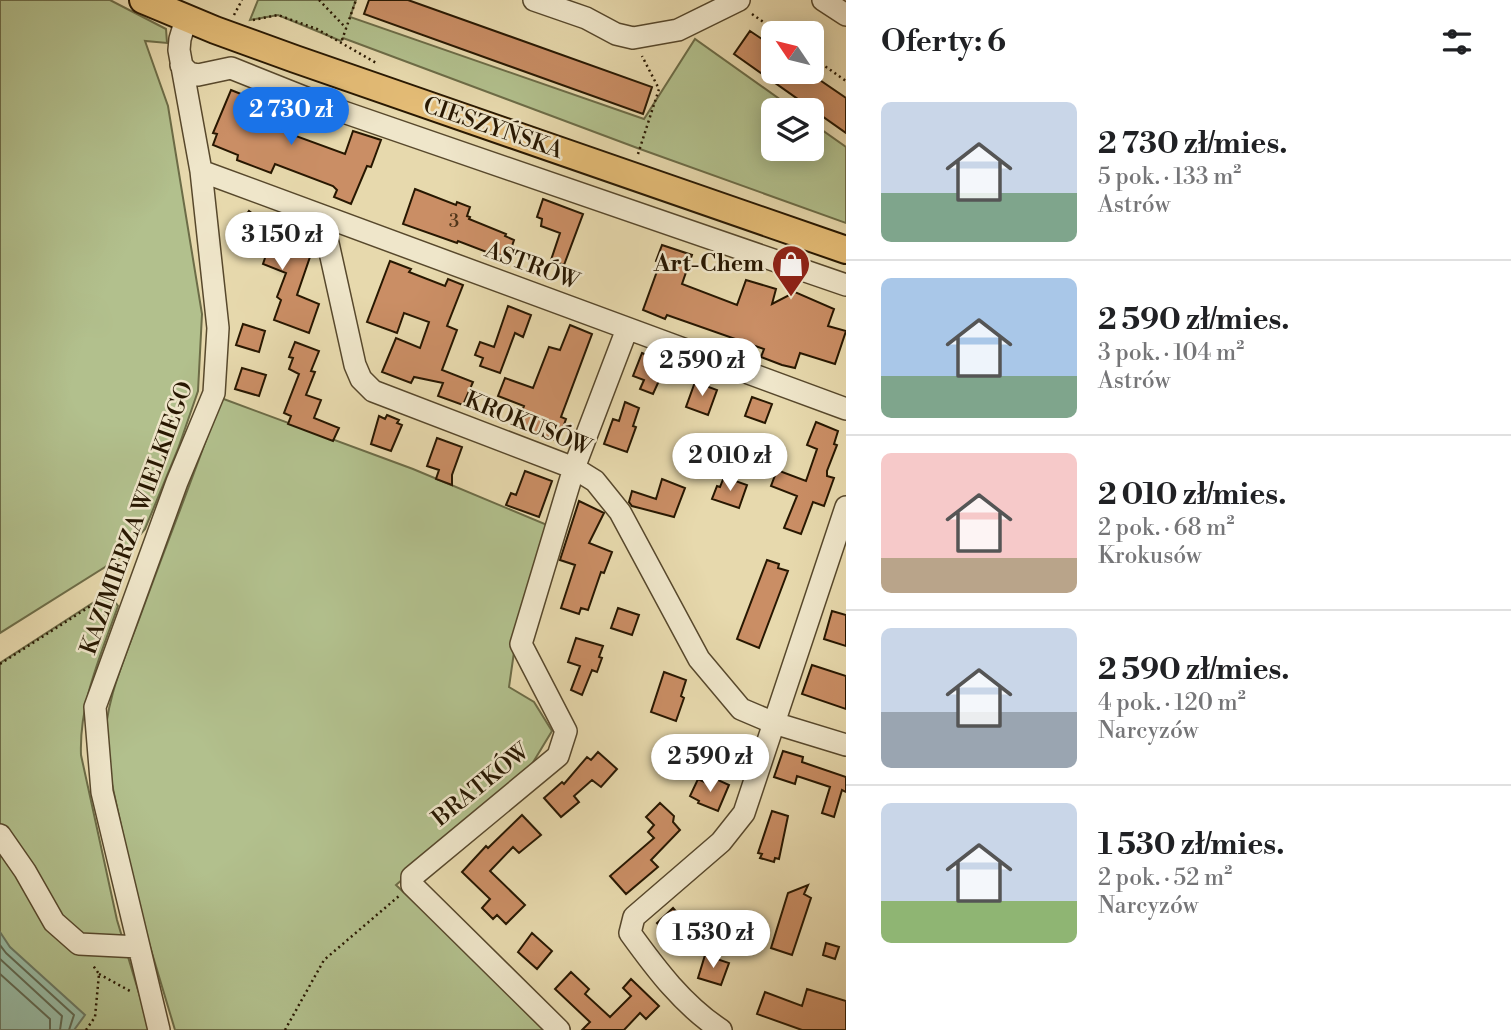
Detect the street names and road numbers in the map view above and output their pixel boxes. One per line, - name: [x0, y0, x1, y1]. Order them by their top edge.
- street label: CIESZYŃSKA: [420, 88, 569, 165]
- street label: ASTRÓW: [480, 233, 585, 296]
- street label: KAZIMIERZA WIELKIEGO: [74, 378, 200, 658]
- street label: KROKUSÓW: [461, 383, 598, 463]
- street label: BRATKÓW: [424, 734, 536, 833]

